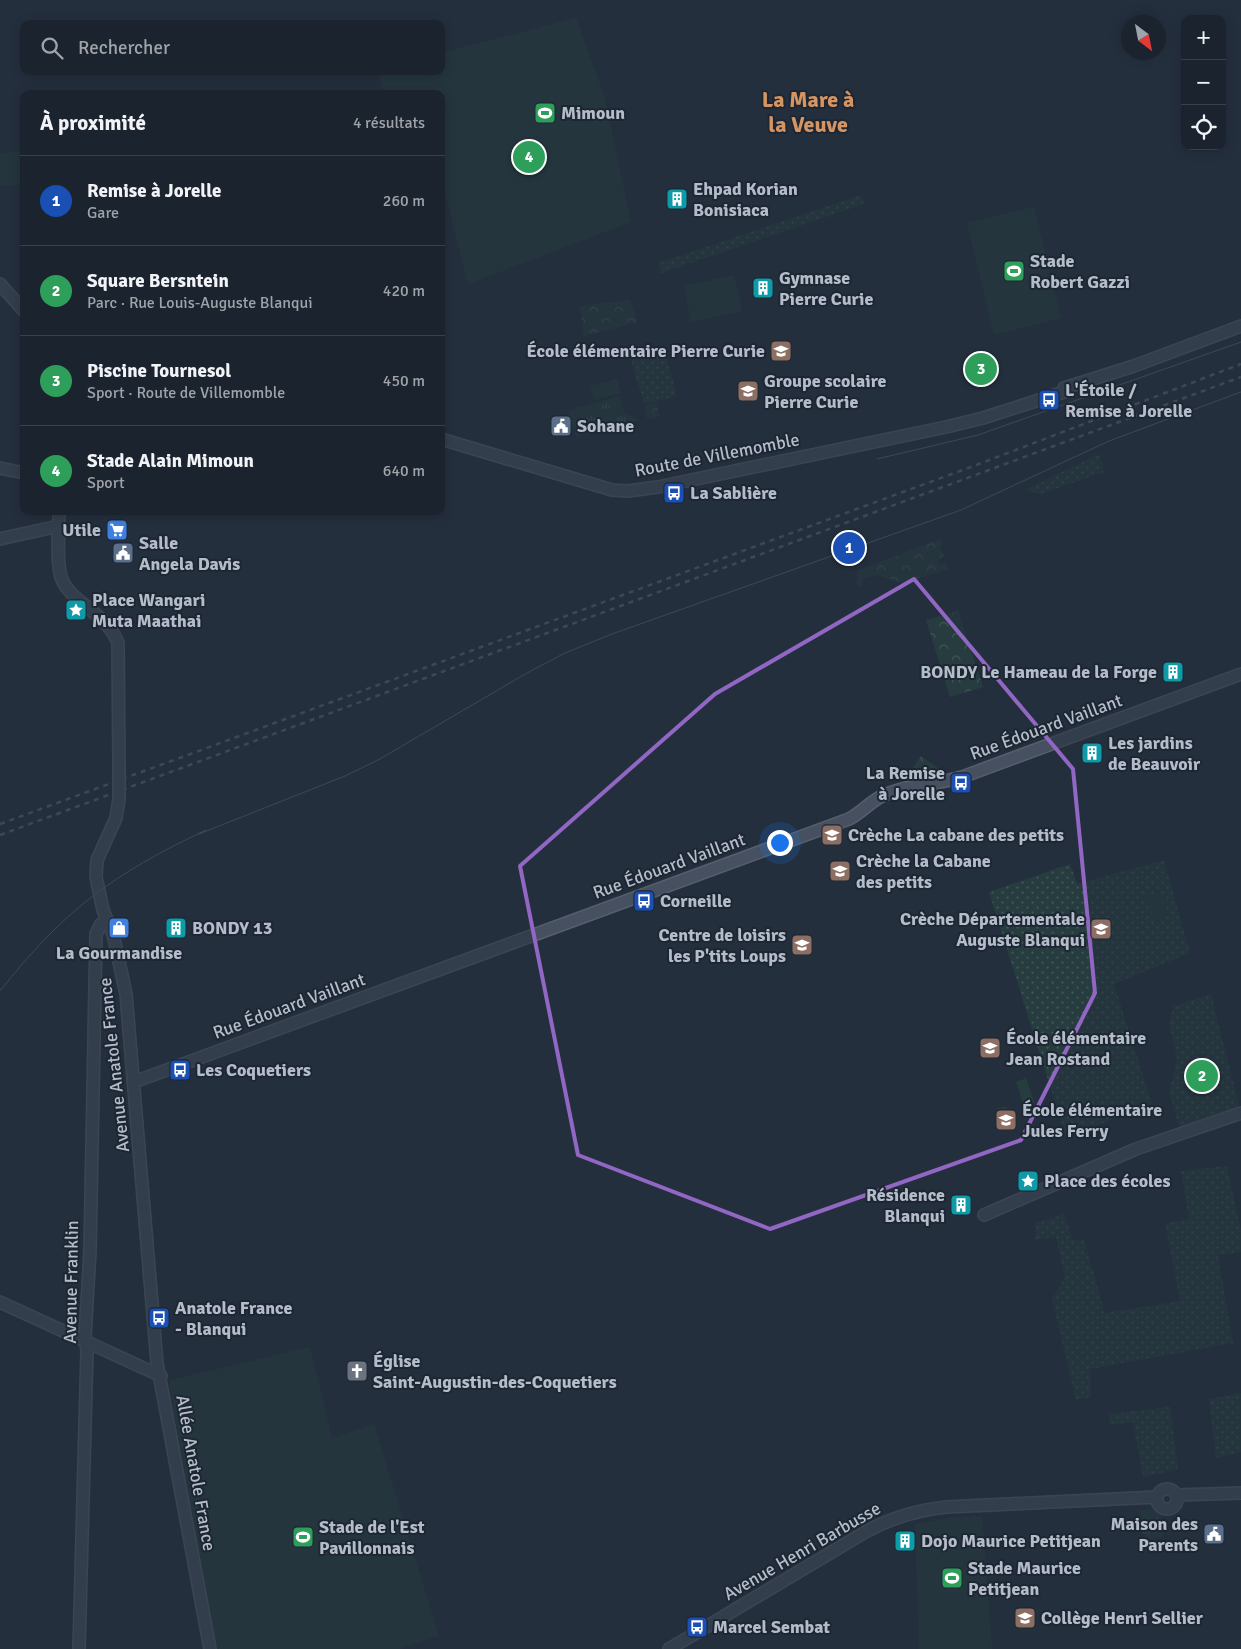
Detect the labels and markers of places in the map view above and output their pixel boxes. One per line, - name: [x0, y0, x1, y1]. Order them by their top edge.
- sports icon: Mimoun: [533, 101, 557, 125]
- place label: Mimoun: [561, 102, 625, 124]
- pin: 4: [513, 138, 545, 176]
- place label: Ehpad Korian Bonisiaca: [693, 178, 798, 221]
- building icon: Ehpad Korian Bonisiaca: [665, 187, 689, 211]
- place label: Stade Robert Gazzi: [1030, 250, 1130, 293]
- sports icon: Stade Robert Gazzi: [1002, 259, 1026, 283]
- place label: Gymnase Pierre Curie: [779, 267, 873, 310]
- building icon: Gymnase Pierre Curie: [751, 276, 775, 300]
- school or university icon: École élémentaire Pierre Curie: [769, 339, 793, 363]
- place label: École élémentaire Pierre Curie: [526, 340, 765, 362]
- pin: 3: [965, 350, 997, 388]
- place label: Groupe scolaire Pierre Curie: [764, 370, 887, 413]
- school or university icon: Groupe scolaire Pierre Curie: [736, 379, 760, 403]
- place label: L'Étoile / Remise à Jorelle: [1065, 379, 1192, 422]
- bus stop icon: L'Étoile / Remise à Jorelle: [1037, 388, 1061, 412]
- public building icon: Sohane: [549, 414, 573, 438]
- place label: Sohane: [577, 415, 634, 437]
- bus stop icon: La Sablière: [662, 481, 686, 505]
- place label: La Sablière: [690, 482, 777, 504]
- supermarket icon: Utile: [105, 518, 129, 542]
- place label: Utile: [62, 519, 101, 541]
- pin: 1: [833, 529, 865, 567]
- place label: Salle Angela Davis: [139, 532, 240, 575]
- public building icon: Salle Angela Davis: [111, 541, 135, 565]
- place label: Place Wangari Muta Maathai: [92, 589, 205, 632]
- place icon: Place Wangari Muta Maathai: [64, 598, 88, 622]
- building icon: BONDY Le Hameau de la Forge: [1161, 660, 1185, 684]
- place label: BONDY Le Hameau de la Forge: [920, 661, 1157, 683]
- place label: Les jardins de Beauvoir: [1108, 732, 1201, 775]
- building icon: Les jardins de Beauvoir: [1080, 741, 1104, 765]
- place label: La Remise à Jorelle: [866, 762, 945, 805]
- bus stop icon: La Remise à Jorelle: [949, 771, 973, 795]
- school or university icon: Crèche La cabane des petits: [820, 823, 844, 847]
- place label: Crèche La cabane des petits: [848, 824, 1064, 846]
- place label: Crèche la Cabane des petits: [856, 850, 991, 893]
- school or university icon: Crèche la Cabane des petits: [828, 859, 852, 883]
- bus stop icon: Corneille: [632, 889, 656, 913]
- place label: Corneille: [660, 890, 731, 912]
- place label: Crèche Départementale Auguste Blanqui: [900, 908, 1085, 951]
- shop icon: La Gourmandise: [107, 916, 131, 940]
- building icon: BONDY 13: [164, 916, 188, 940]
- place label: BONDY 13: [192, 917, 272, 939]
- school or university icon: Crèche Départementale Auguste Blanqui: [1089, 917, 1113, 941]
- place label: Centre de loisirs les P'tits Loups: [658, 924, 786, 967]
- school or university icon: Centre de loisirs les P'tits Loups: [790, 933, 814, 957]
- place label: La Gourmandise: [56, 942, 182, 964]
- place label: École élémentaire Jean Rostand: [1006, 1027, 1146, 1070]
- school or university icon: École élémentaire Jean Rostand: [978, 1036, 1002, 1060]
- pin: 2: [1186, 1057, 1218, 1095]
- bus stop icon: Les Coquetiers: [168, 1058, 192, 1082]
- place label: Les Coquetiers: [196, 1059, 311, 1081]
- place label: École élémentaire Jules Ferry: [1022, 1099, 1162, 1142]
- school or university icon: École élémentaire Jules Ferry: [994, 1108, 1018, 1132]
- place icon: Place des écoles: [1016, 1169, 1040, 1193]
- place label: Place des écoles: [1044, 1170, 1170, 1192]
- place label: Résidence Blanqui: [866, 1184, 945, 1227]
- building icon: Résidence Blanqui: [949, 1193, 973, 1217]
- place label: Anatole France - Blanqui: [175, 1297, 292, 1340]
- bus stop icon: Anatole France - Blanqui: [147, 1306, 171, 1330]
- place label: Église Saint-Augustin-des-Coquetiers: [373, 1350, 617, 1393]
- church icon: Église Saint-Augustin-des-Coquetiers: [345, 1359, 369, 1383]
- place label: Maison des Parents: [1111, 1513, 1198, 1556]
- place label: Stade de l'Est Pavillonnais: [319, 1516, 425, 1559]
- public building icon: Maison des Parents: [1202, 1522, 1226, 1546]
- sports icon: Stade de l'Est Pavillonnais: [291, 1525, 315, 1549]
- building icon: Dojo Maurice Petitjean: [893, 1529, 917, 1553]
- place label: Dojo Maurice Petitjean: [921, 1530, 1101, 1552]
- place label: Stade Maurice Petitjean: [968, 1557, 1081, 1600]
- sports icon: Stade Maurice Petitjean: [940, 1566, 964, 1590]
- school or university icon: Collège Henri Sellier: [1013, 1606, 1037, 1630]
- place label: Collège Henri Sellier: [1041, 1607, 1204, 1629]
- bus stop icon: Marcel Sembat: [685, 1615, 709, 1639]
- place label: Marcel Sembat: [713, 1616, 830, 1638]

